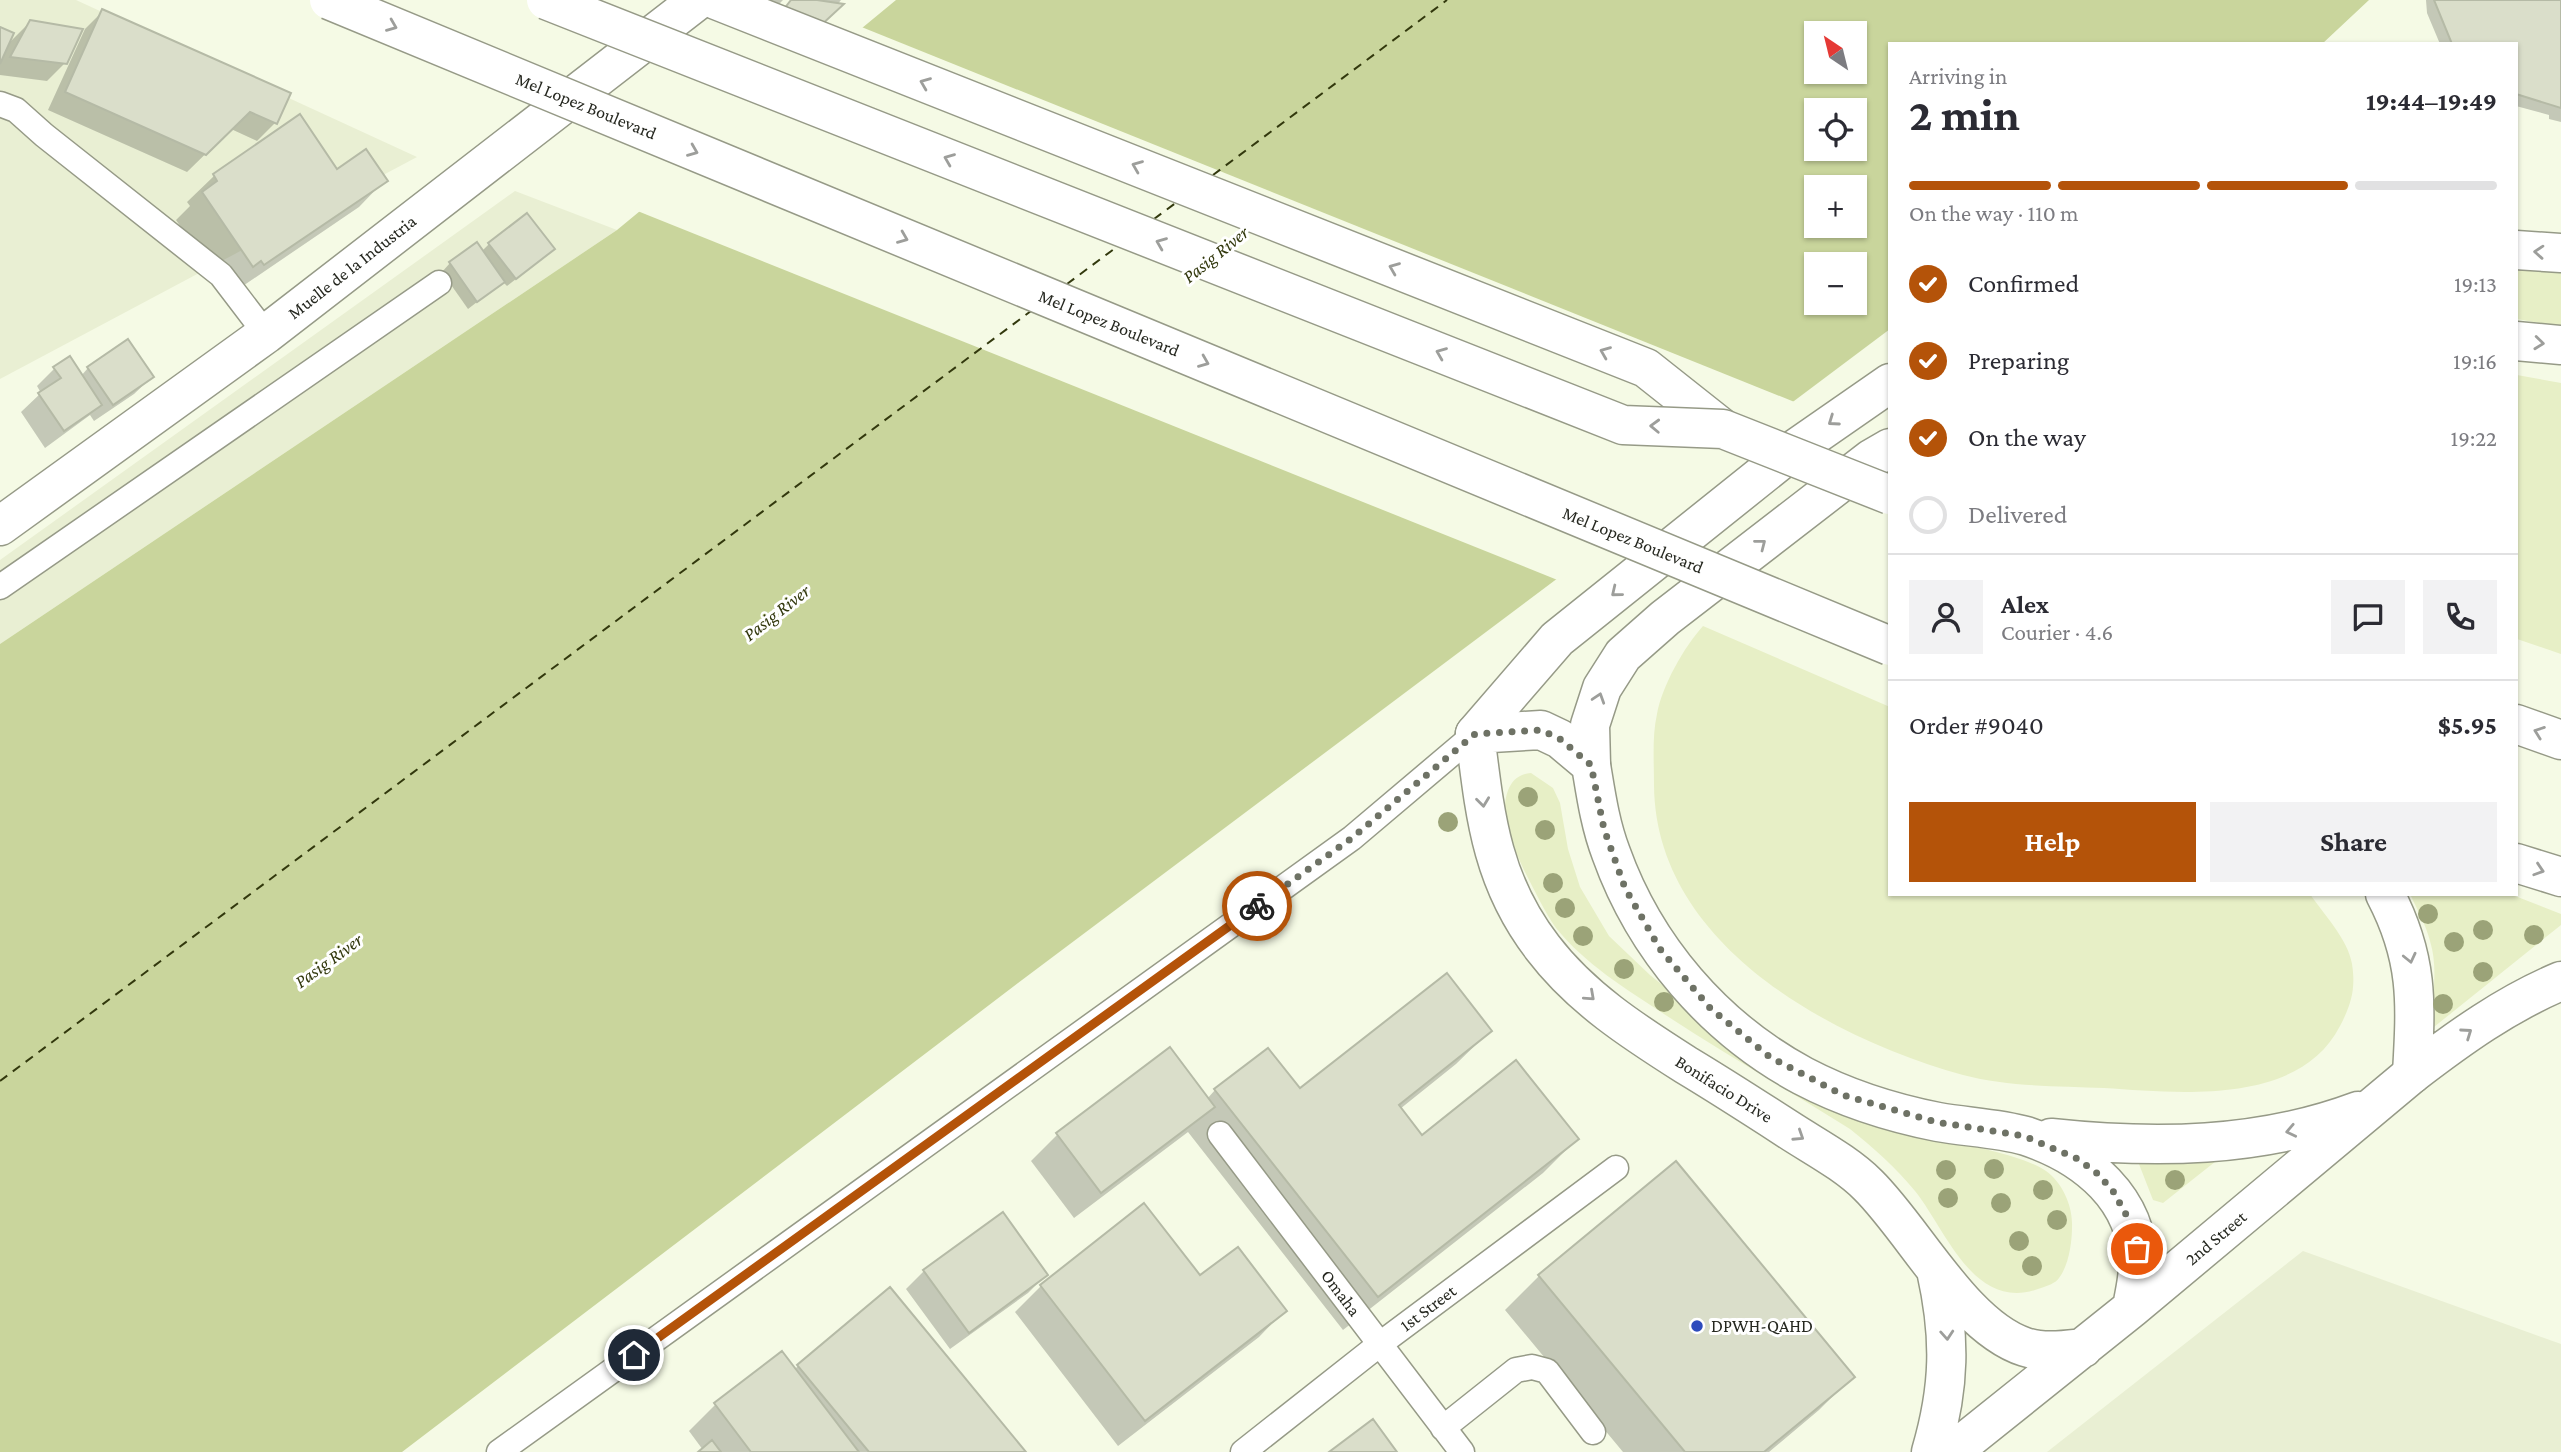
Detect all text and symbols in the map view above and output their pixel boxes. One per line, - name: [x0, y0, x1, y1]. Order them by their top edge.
- one-way arrow: [385, 18, 397, 32]
- north arrow: [1804, 21, 1867, 84]
- map controls: [1804, 21, 1867, 315]
- text: Arriving in: [1909, 63, 2007, 89]
- street label: Mel Lopez Boulevard: [513, 69, 660, 144]
- one-way arrow: [920, 77, 932, 91]
- text: 19:44–19:49: [2366, 87, 2497, 116]
- text: 2 min: [1909, 89, 2020, 140]
- button: locate: [1804, 98, 1867, 161]
- one-way arrow: [686, 142, 698, 156]
- one-way arrow: [944, 154, 956, 168]
- one-way arrow: [1131, 161, 1143, 175]
- button: +: [1804, 175, 1867, 238]
- text: On the way · 110 m: [1909, 200, 2079, 226]
- street label: Muelle de la Industria: [284, 211, 420, 323]
- water label: Pasig River: [1178, 221, 1253, 287]
- one-way arrow: [896, 229, 908, 243]
- one-way arrow: [1155, 237, 1167, 251]
- one-way arrow: [2533, 244, 2544, 259]
- button: −: [1804, 252, 1867, 315]
- one-way arrow: [1388, 263, 1400, 277]
- icon: check: [1909, 265, 1947, 303]
- text: Confirmed: [1968, 269, 2079, 298]
- text: 19:13: [2454, 271, 2497, 297]
- street label: Mel Lopez Boulevard: [1036, 286, 1183, 361]
- one-way arrow: [2534, 335, 2545, 350]
- icon: check: [1909, 342, 1947, 380]
- one-way arrow: [1600, 346, 1612, 360]
- text: Preparing: [1968, 346, 2069, 375]
- one-way arrow: [1435, 348, 1447, 362]
- text: 19:16: [2453, 348, 2497, 374]
- one-way arrow: [1196, 354, 1209, 368]
- one-way arrow: [1828, 413, 1841, 426]
- one-way arrow: [1649, 419, 1660, 434]
- icon: check: [1909, 419, 1947, 457]
- text: On the way: [1968, 423, 2086, 452]
- text: 19:22: [2451, 425, 2497, 451]
- text: Delivered: [1968, 500, 2067, 529]
- street label: Mel Lopez Boulevard: [1560, 503, 1707, 578]
- one-way arrow: [1754, 539, 1766, 552]
- water label: Pasig River: [739, 579, 815, 645]
- button: person: [1909, 580, 1983, 654]
- button: chat: [2331, 580, 2405, 654]
- button: phone: [2423, 580, 2497, 654]
- one-way arrow: [1611, 583, 1623, 596]
- text: Alex: [2001, 590, 2049, 619]
- text: Courier · 4.6: [2001, 619, 2113, 645]
- one-way arrow: [1591, 693, 1605, 705]
- text: Order #9040: [1909, 711, 2044, 740]
- text: $5.95: [2438, 711, 2497, 740]
- one-way arrow: [2533, 726, 2545, 740]
- one-way arrow: [1476, 796, 1491, 808]
- button: Help: [1909, 802, 2196, 882]
- button: Share: [2210, 802, 2497, 882]
- one-way arrow: [2532, 862, 2544, 876]
- courier: [1222, 871, 1292, 941]
- icon: bike: [1238, 887, 1276, 925]
- water label: Pasig River: [290, 928, 367, 992]
- one-way arrow: [2401, 951, 2416, 963]
- one-way arrow: [1582, 988, 1595, 1000]
- one-way arrow: [2459, 1029, 2472, 1041]
- street label: Bonifacio Drive: [1672, 1051, 1776, 1127]
- one-way arrow: [2285, 1122, 2297, 1137]
- one-way arrow: [1791, 1128, 1804, 1141]
- street label: 2nd Street: [2182, 1206, 2251, 1269]
- pin: [2107, 1219, 2167, 1279]
- icon: bag: [2118, 1230, 2156, 1268]
- street label: Omaha: [1317, 1266, 1365, 1320]
- street label: 1st Street: [1396, 1280, 1461, 1335]
- place label: DPWH-QAHD: [1711, 1316, 1813, 1336]
- marker: DPWH-QAHD: [1689, 1318, 1705, 1334]
- pin: [604, 1325, 664, 1385]
- one-way arrow: [1939, 1330, 1954, 1341]
- icon: home: [615, 1336, 653, 1374]

